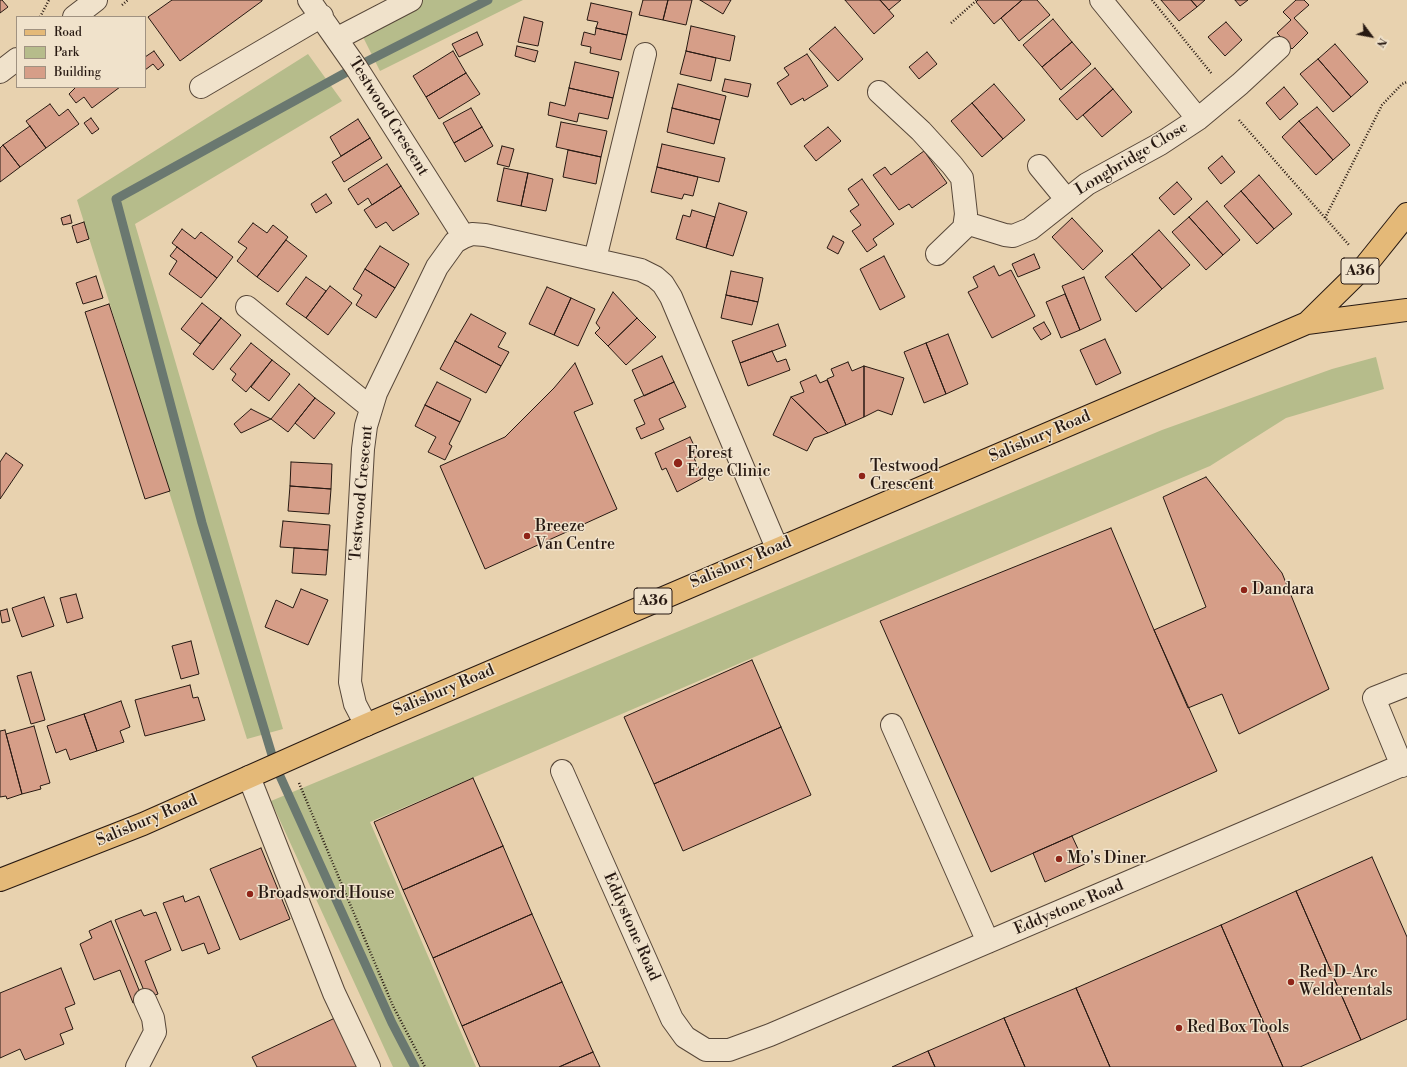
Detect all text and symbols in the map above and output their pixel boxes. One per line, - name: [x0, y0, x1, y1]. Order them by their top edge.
- legend: [16, 16, 146, 88]
- north arrow: [1351, 16, 1391, 56]
- text: Road: [54, 25, 82, 40]
- text: N: [1373, 35, 1389, 50]
- text: Park: [54, 45, 79, 60]
- street label: Testwood Crescent: [344, 54, 432, 180]
- text: Building: [54, 65, 101, 80]
- street label: Longbridge Close: [1072, 118, 1192, 200]
- road number: A36: [1341, 258, 1379, 284]
- street label: Salisbury Road: [986, 407, 1094, 467]
- street label: Testwood Crescent: [347, 424, 377, 562]
- place label: Forest Edge Clinic: [687, 444, 771, 482]
- marker: Forest Edge Clinic: [672, 457, 684, 469]
- place label: Testwood Crescent: [870, 457, 939, 495]
- marker: Testwood Crescent: [857, 471, 867, 481]
- place label: Breeze Van Centre: [535, 517, 615, 555]
- marker: Breeze Van Centre: [522, 531, 532, 541]
- street label: Salisbury Road: [687, 533, 795, 593]
- place label: Dandara: [1252, 580, 1314, 600]
- marker: Dandara: [1239, 585, 1249, 595]
- road number: A36: [634, 588, 672, 614]
- street label: Salisbury Road: [390, 661, 498, 721]
- street label: Salisbury Road: [93, 791, 201, 851]
- place label: Mo's Diner: [1067, 849, 1146, 869]
- marker: Mo's Diner: [1054, 854, 1064, 864]
- street label: Eddystone Road: [598, 870, 664, 984]
- street label: Eddystone Road: [1011, 876, 1127, 940]
- place label: Broadsword House: [258, 884, 394, 904]
- marker: Broadsword House: [245, 889, 255, 899]
- place label: Red-D-Arc Welderentals: [1299, 963, 1393, 1001]
- marker: Red-D-Arc Welderentals: [1286, 977, 1296, 987]
- place label: Red Box Tools: [1187, 1018, 1289, 1038]
- marker: Red Box Tools: [1174, 1023, 1184, 1033]

